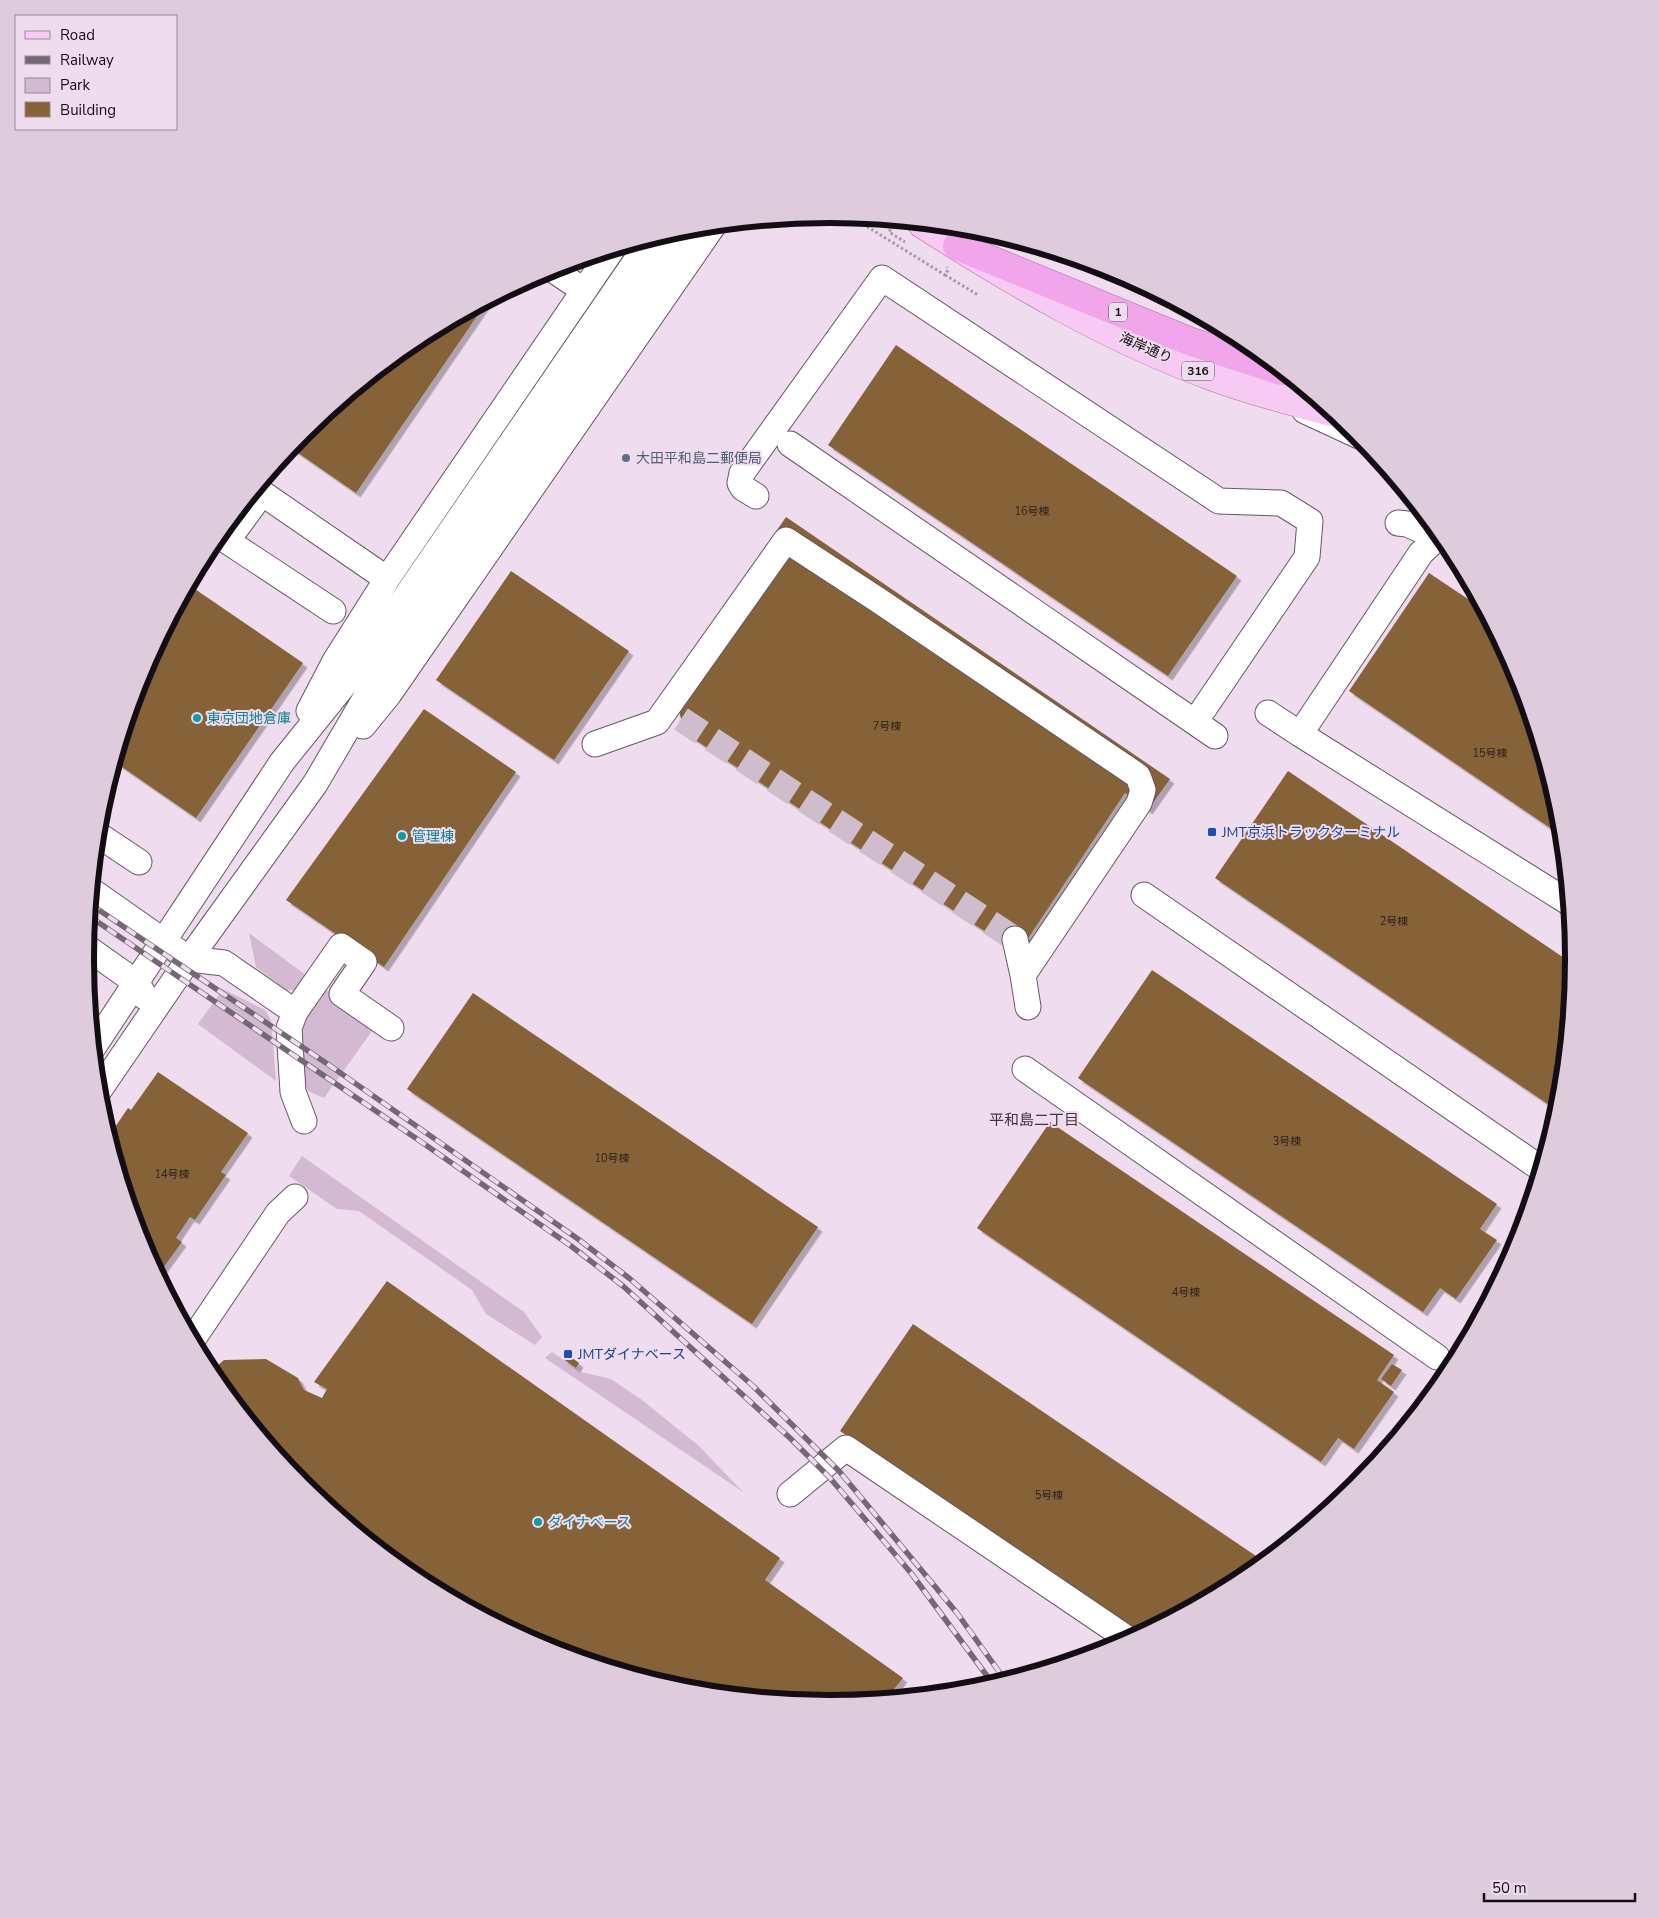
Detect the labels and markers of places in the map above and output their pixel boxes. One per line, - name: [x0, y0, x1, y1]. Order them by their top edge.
- place label: 大田平和島二郵便局: [636, 449, 762, 468]
- marker: 大田平和島二郵便局: [620, 452, 632, 464]
- place label: 東京団地倉庫: [207, 709, 291, 728]
- marker: 東京団地倉庫: [191, 712, 203, 724]
- place label: JMT京浜トラックターミナル: [1221, 823, 1400, 842]
- marker: JMT京浜トラックターミナル: [1206, 826, 1218, 838]
- place label: 管理棟: [412, 827, 454, 846]
- marker: 管理棟: [396, 830, 408, 842]
- place label: JMTダイナベース: [577, 1345, 686, 1364]
- marker: JMTダイナベース: [562, 1348, 574, 1360]
- place label: ダイナベース: [548, 1513, 631, 1532]
- marker: ダイナベース: [532, 1516, 544, 1528]

